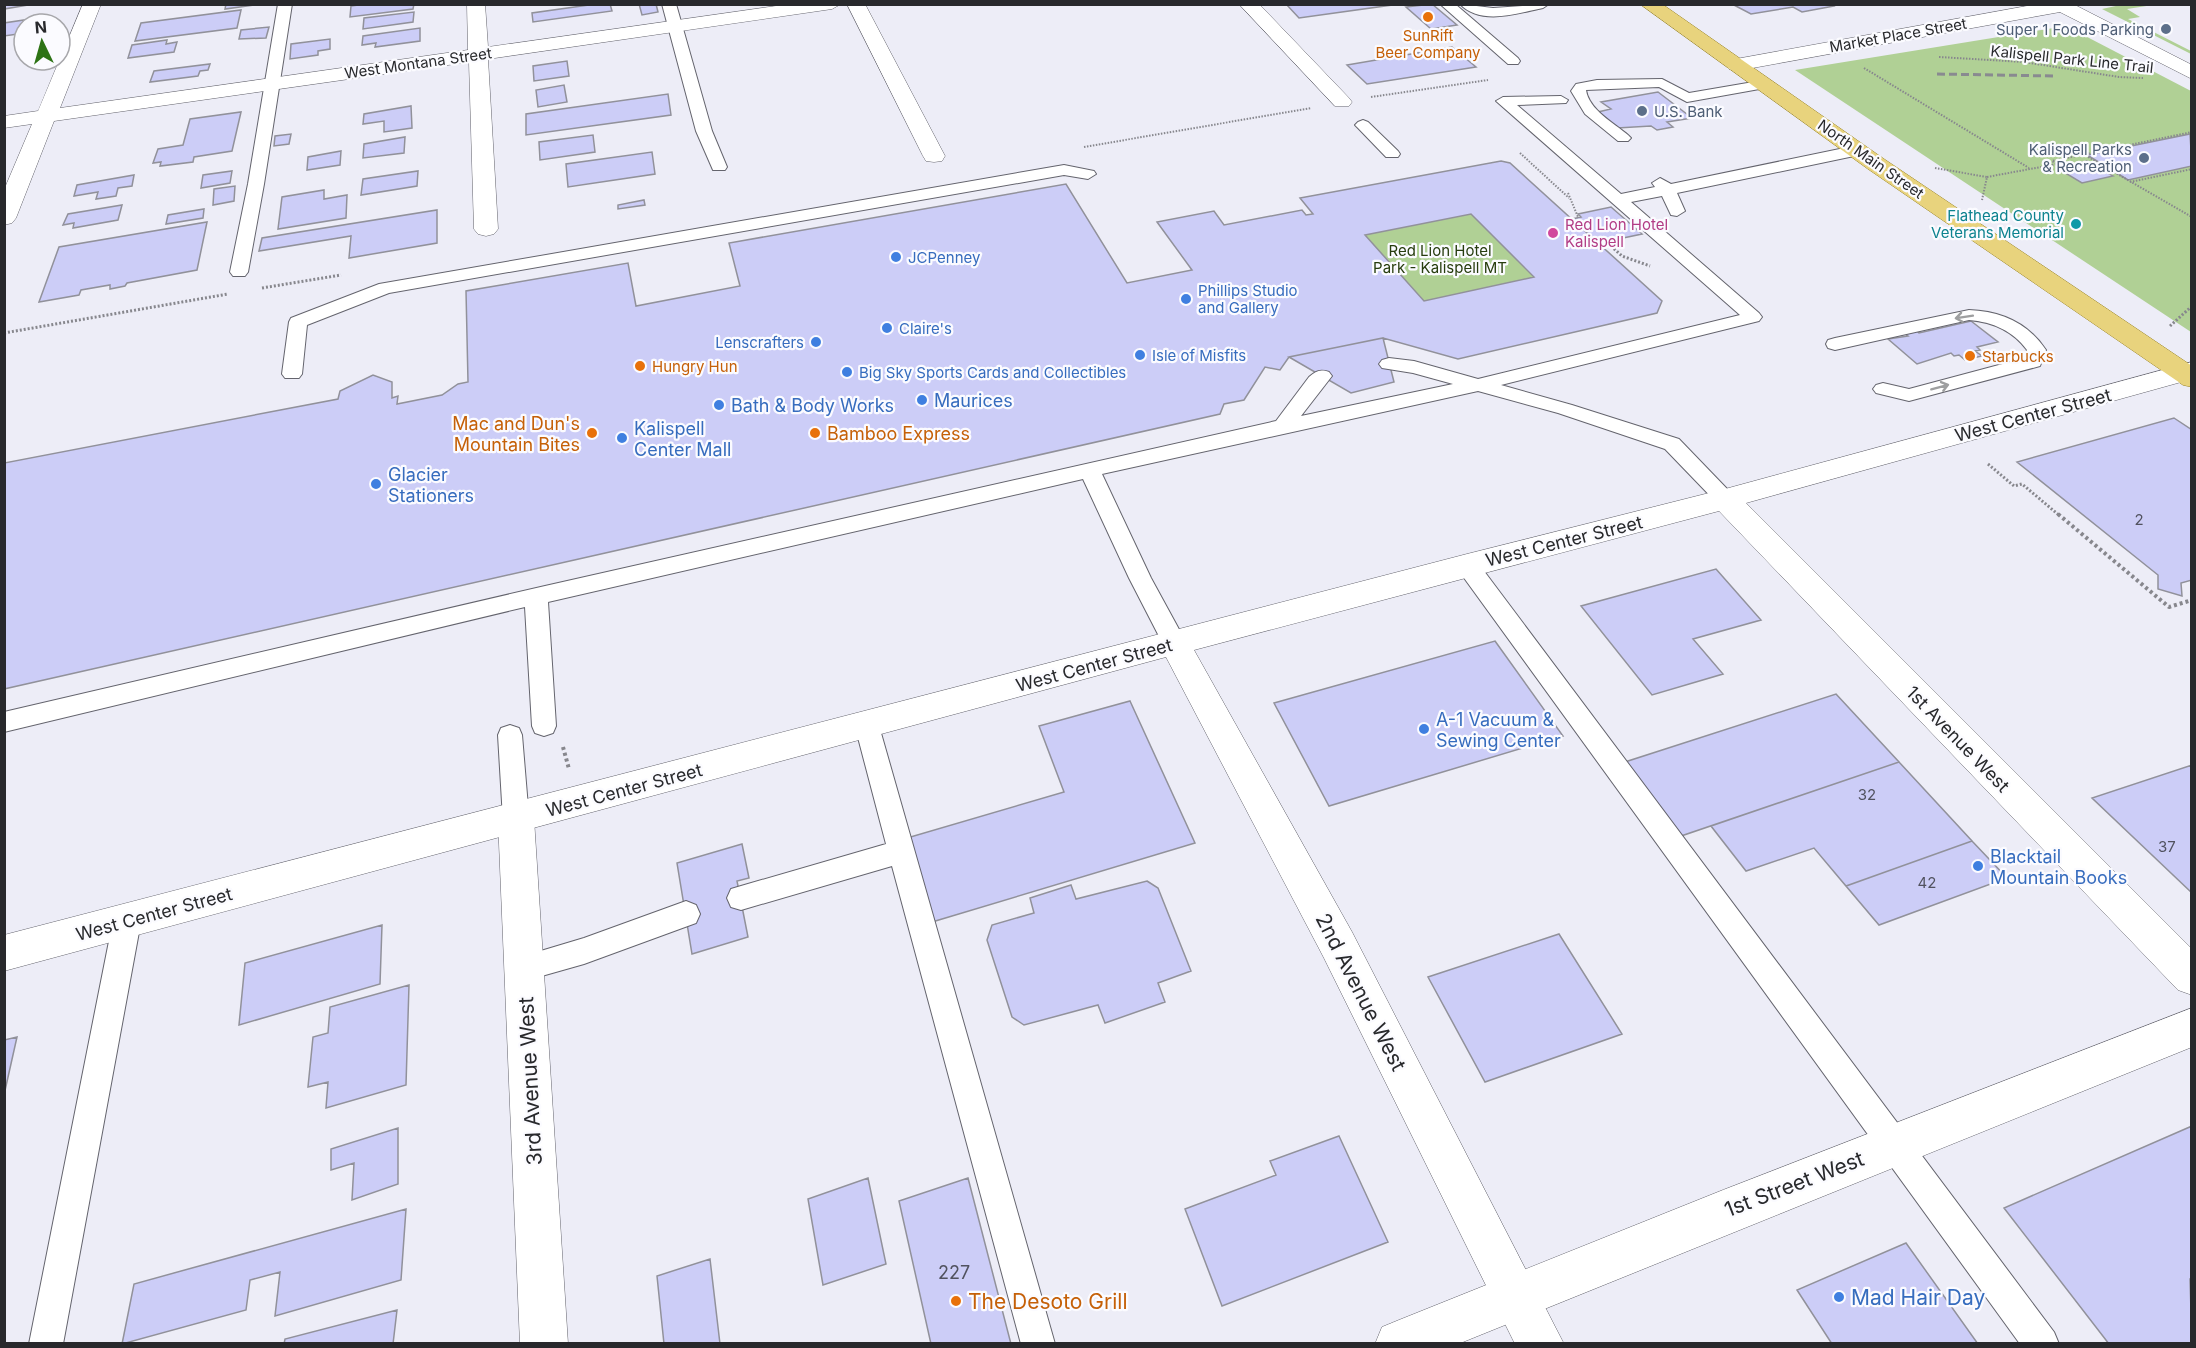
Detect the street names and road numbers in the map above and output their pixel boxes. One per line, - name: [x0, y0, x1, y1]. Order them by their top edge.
- street label: Market Place Street: [1828, 14, 1968, 56]
- street label: Kalispell Park Line Trail: [1990, 41, 2154, 77]
- street label: West Montana Street: [343, 43, 493, 83]
- street label: North Main Street: [1814, 115, 1928, 203]
- street label: West Center Street: [1953, 384, 2114, 446]
- street label: West Center Street: [1483, 511, 1645, 571]
- street label: West Center Street: [1014, 634, 1175, 696]
- street label: 1st Avenue West: [1902, 682, 2014, 796]
- street label: West Center Street: [544, 759, 705, 821]
- street label: West Center Street: [74, 883, 235, 945]
- street label: 2nd Avenue West: [1310, 909, 1412, 1075]
- street label: 3rd Avenue West: [513, 996, 547, 1166]
- street label: 1st Street West: [1721, 1146, 1867, 1222]

